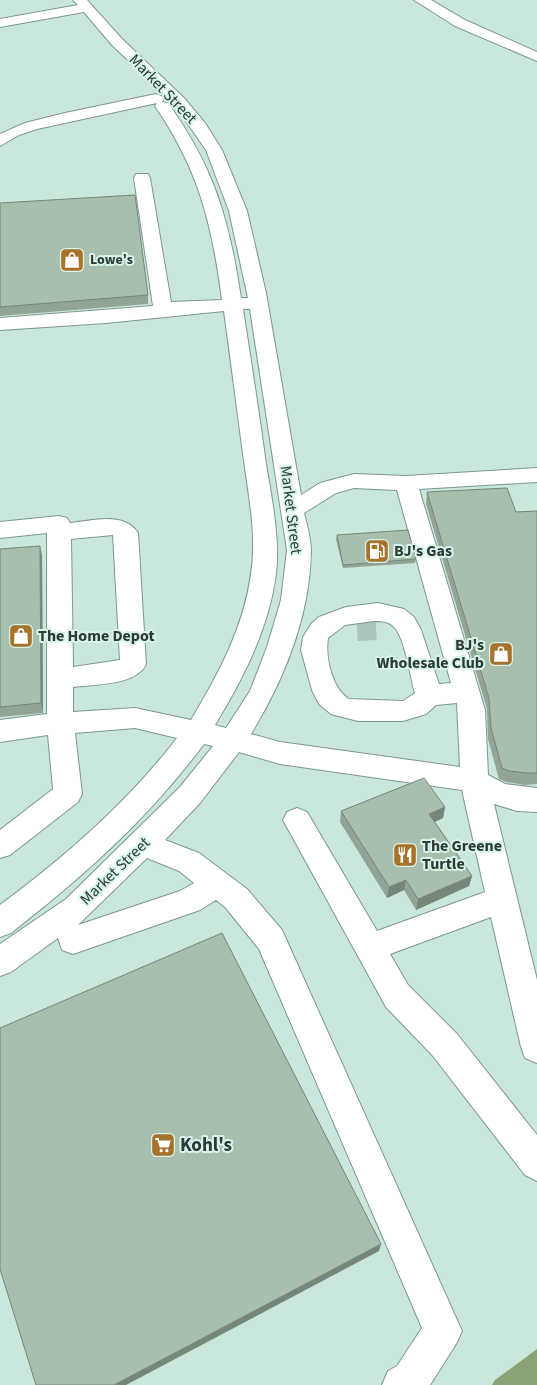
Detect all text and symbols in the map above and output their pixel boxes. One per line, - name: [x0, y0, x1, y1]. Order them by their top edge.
- street label: Market Street: [124, 49, 202, 129]
- shop icon: Lowe's: [59, 247, 85, 273]
- place label: Lowe's: [90, 250, 133, 270]
- street label: Market Street: [275, 464, 307, 556]
- fuel station icon: BJ's Gas: [364, 538, 390, 564]
- place label: BJ's Gas: [394, 540, 452, 562]
- shop icon: The Home Depot: [8, 623, 34, 649]
- place label: The Home Depot: [38, 625, 155, 647]
- place label: BJ's Wholesale Club: [376, 634, 484, 674]
- shop icon: BJ's Wholesale Club: [488, 641, 514, 667]
- street label: Market Street: [75, 832, 155, 910]
- place label: The Greene Turtle: [422, 835, 502, 875]
- restaurant icon: The Greene Turtle: [392, 842, 418, 868]
- supermarket icon: Kohl's: [150, 1132, 176, 1158]
- place label: Kohl's: [180, 1132, 232, 1159]

